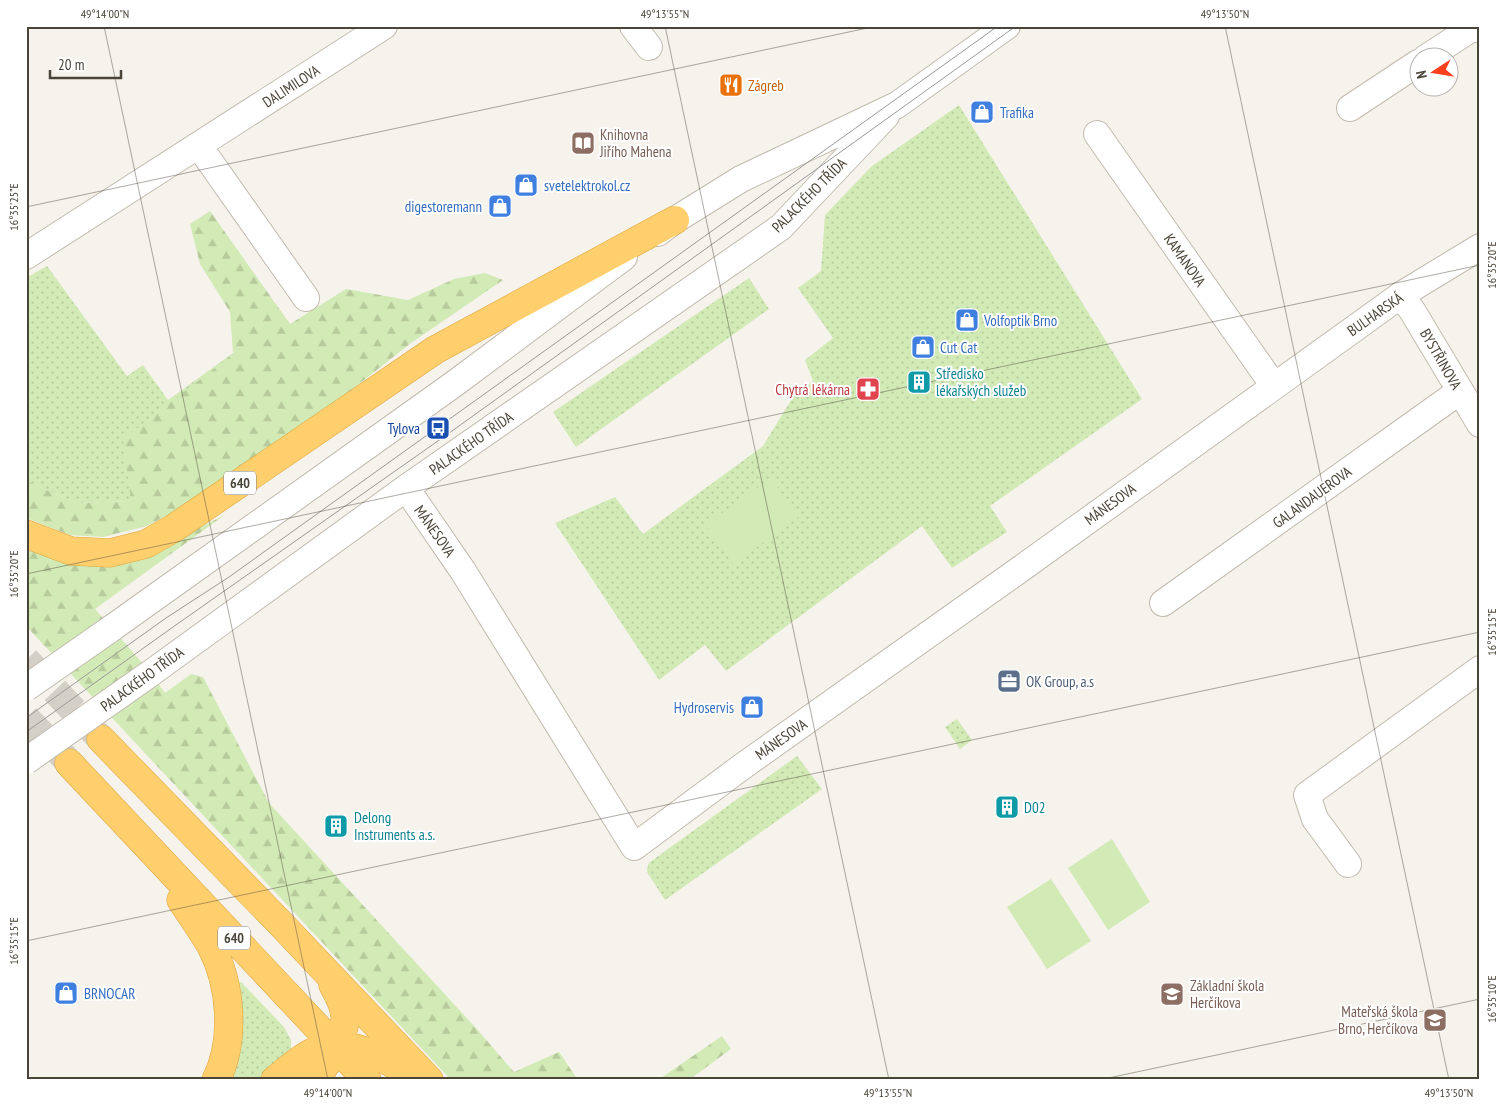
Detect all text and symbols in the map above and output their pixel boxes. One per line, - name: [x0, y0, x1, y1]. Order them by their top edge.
- text: 49°14'00"N: [81, 6, 129, 21]
- text: 49°13'55"N: [641, 6, 689, 21]
- text: 49°13'50"N: [1201, 6, 1249, 21]
- scale bar: [50, 48, 121, 80]
- north arrow: [1408, 48, 1458, 98]
- text: 20 m: [58, 55, 84, 74]
- street label: DALIMILOVA: [259, 60, 324, 111]
- text: N: [1412, 69, 1431, 80]
- restaurant icon: Zágreb: [718, 72, 744, 98]
- place label: Zágreb: [748, 76, 784, 95]
- shop icon: Trafika: [969, 99, 995, 125]
- place label: Trafika: [1000, 103, 1034, 122]
- place label: Knihovna Jiřího Mahena: [599, 125, 671, 161]
- library icon: Knihovna Jiřího Mahena: [570, 130, 596, 156]
- street label: PALACKÉHO TŘÍDA: [768, 153, 851, 236]
- shop icon: svetelektrokol.cz: [513, 172, 539, 198]
- place label: svetelektrokol.cz: [544, 176, 630, 195]
- text: 16°35'25"E: [6, 183, 21, 231]
- shop icon: digestoremann: [487, 193, 513, 219]
- place label: digestoremann: [405, 197, 482, 216]
- street label: KAMANOVA: [1160, 230, 1211, 291]
- text: 16°35'20"E: [1484, 241, 1499, 289]
- street label: BULHARSKÁ: [1343, 287, 1407, 340]
- shop icon: Volfoptik Brno: [954, 307, 980, 333]
- place label: Volfoptik Brno: [983, 311, 1057, 330]
- street label: BYSTŘINOVA: [1416, 325, 1466, 394]
- shop icon: Cut Cat: [910, 334, 936, 360]
- place label: Cut Cat: [940, 338, 977, 357]
- place label: Středisko lékařských služeb: [936, 364, 1026, 400]
- building icon: Středisko lékařských služeb: [906, 369, 932, 395]
- pharmacy icon: Chytrá lékárna: [855, 376, 881, 402]
- place label: Chytrá lékárna: [775, 380, 850, 399]
- street label: PALACKÉHO TŘÍDA: [425, 407, 517, 479]
- bus stop icon: Tylova: [425, 415, 451, 441]
- place label: Tylova: [388, 419, 420, 438]
- street label: GALANDAUEROVA: [1269, 461, 1356, 532]
- road number: 640: [224, 472, 256, 494]
- street label: MÁNESOVA: [1081, 478, 1140, 529]
- street label: MÁNESOVA: [410, 501, 460, 561]
- text: 16°35'20"E: [6, 550, 21, 598]
- text: 16°35'15"E: [1484, 608, 1499, 656]
- street label: PALACKÉHO TŘÍDA: [97, 642, 188, 715]
- office icon: OK Group, a.s: [996, 668, 1022, 694]
- place label: OK Group, a.s: [1026, 672, 1094, 691]
- shop icon: Hydroservis: [739, 694, 765, 720]
- place label: Hydroservis: [674, 698, 734, 717]
- street label: MÁNESOVA: [751, 714, 811, 764]
- building icon: D02: [994, 794, 1020, 820]
- place label: D02: [1024, 798, 1045, 817]
- place label: Delong Instruments a.s.: [354, 808, 436, 844]
- building icon: Delong Instruments a.s.: [323, 813, 349, 839]
- text: 16°35'15"E: [6, 917, 21, 965]
- road number: 640: [218, 926, 250, 950]
- text: 16°35'10"E: [1484, 975, 1499, 1023]
- place label: Základní škola Herčíkova: [1190, 976, 1264, 1012]
- shop icon: BRNOCAR: [53, 980, 79, 1006]
- school or university icon: Základní škola Herčíkova: [1159, 981, 1185, 1007]
- place label: BRNOCAR: [84, 984, 135, 1003]
- place label: Mateřská škola Brno, Herčíkova: [1338, 1002, 1418, 1038]
- school or university icon: Mateřská škola Brno, Herčíkova: [1422, 1007, 1448, 1033]
- text: 49°14'00"N: [304, 1085, 352, 1100]
- text: 49°13'55"N: [864, 1085, 912, 1100]
- text: 49°13'50"N: [1425, 1085, 1473, 1100]

